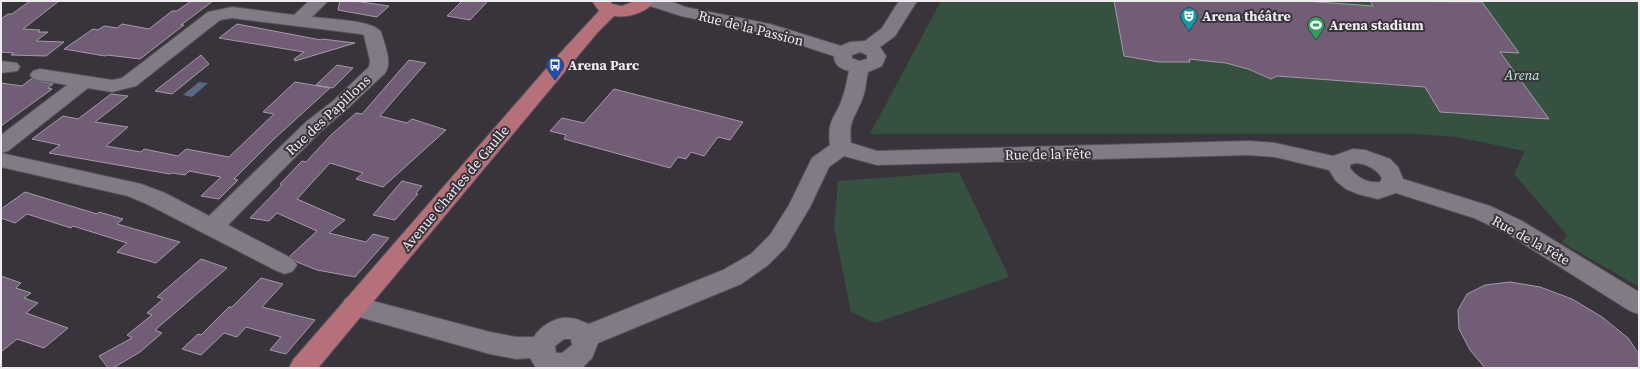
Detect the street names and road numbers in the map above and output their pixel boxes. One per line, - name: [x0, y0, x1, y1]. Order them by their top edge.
- street label: Rue de la Passion: [696, 5, 806, 51]
- street label: Rue des Papillons: [281, 70, 375, 160]
- street label: Avenue Charles de Gaulle: [396, 121, 514, 255]
- street label: Rue de la Fête: [1005, 143, 1091, 165]
- street label: Rue de la Fête: [1488, 210, 1574, 270]

